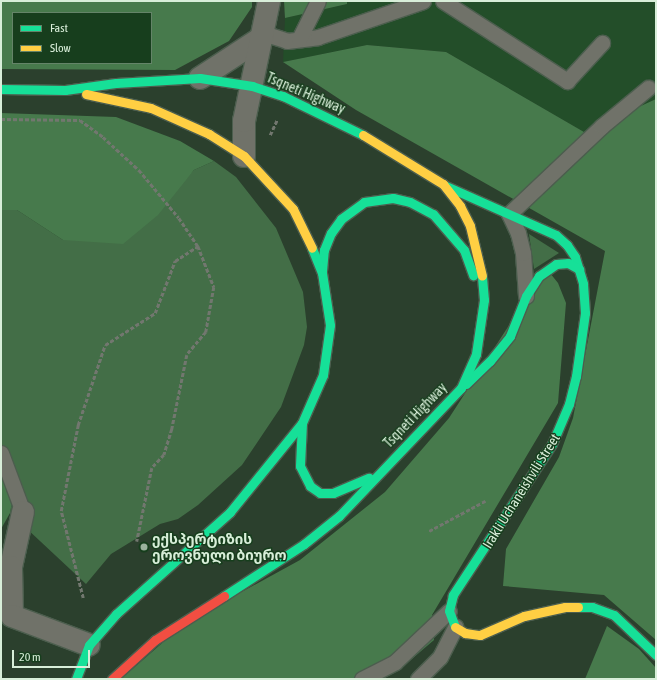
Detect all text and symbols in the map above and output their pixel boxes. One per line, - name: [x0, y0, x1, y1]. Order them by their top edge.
- legend: [12, 12, 152, 64]
- text: Fast: [50, 21, 68, 35]
- text: Slow: [50, 41, 71, 55]
- street label: Tsqneti Highway: [264, 69, 348, 117]
- street label: Tsqneti Highway: [380, 379, 450, 451]
- street label: Irakli Uchaneishvili Street: [479, 430, 563, 552]
- place label: ექსპერტიზის ეროვნული ბიურო: [152, 531, 287, 564]
- marker: ექსპერტიზის ეროვნული ბიურო: [139, 542, 149, 552]
- scale bar: [14, 642, 92, 668]
- text: 20 m: [19, 650, 41, 664]

